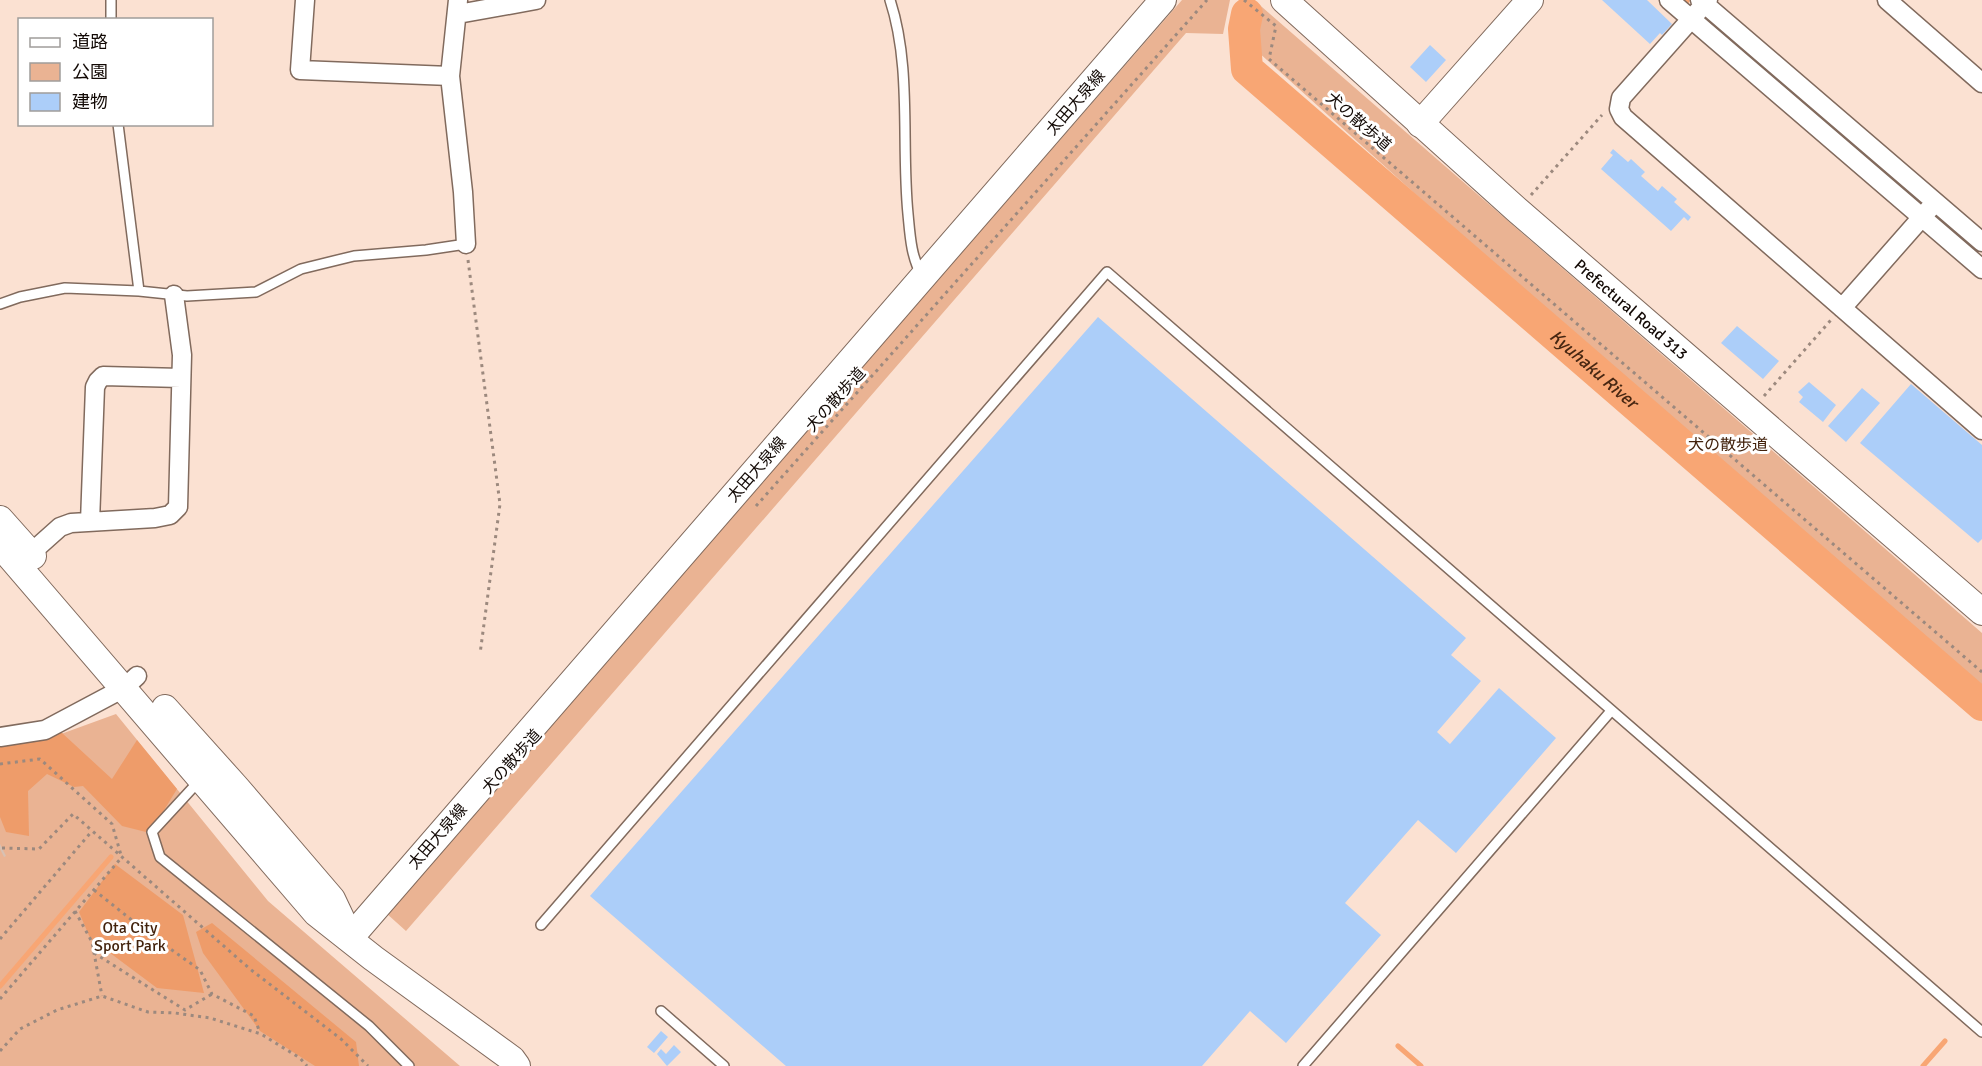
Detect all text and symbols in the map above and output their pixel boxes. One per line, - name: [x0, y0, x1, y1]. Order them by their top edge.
- legend: [18, 18, 213, 126]
- text: 道路: [72, 31, 108, 53]
- text: 公園: [72, 61, 108, 83]
- street label: 太田大泉線: [1042, 66, 1110, 139]
- street label: 犬の散歩道: [1322, 88, 1395, 156]
- text: 建物: [72, 91, 108, 113]
- street label: Prefectural Road 313: [1570, 255, 1692, 364]
- water label: Kyuhaku River: [1545, 325, 1644, 415]
- street label: 犬の散歩道: [802, 363, 870, 436]
- street label: 太田大泉線: [723, 433, 791, 506]
- park label: 犬の散歩道: [1688, 435, 1768, 455]
- street label: 犬の散歩道: [478, 725, 546, 798]
- street label: 太田大泉線: [404, 800, 472, 873]
- park label: Ota City Sport Park: [94, 918, 166, 956]

